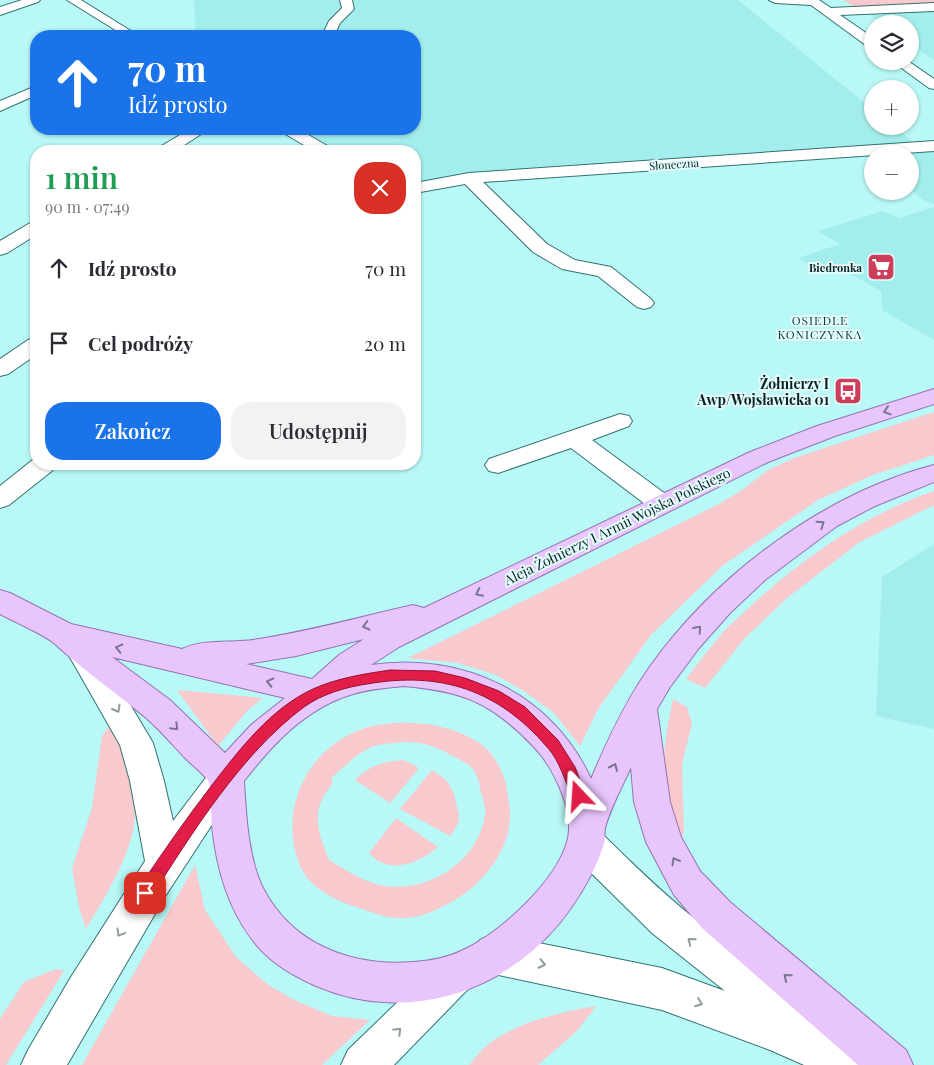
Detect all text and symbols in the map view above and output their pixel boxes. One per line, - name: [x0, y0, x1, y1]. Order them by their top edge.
- map controls: [864, 15, 919, 200]
- button: layers: [864, 15, 919, 70]
- text: 70 m: [128, 44, 206, 91]
- icon: ahead: [45, 50, 110, 115]
- button: +: [864, 80, 919, 135]
- text: Idź prosto: [128, 89, 228, 119]
- button: −: [864, 145, 919, 200]
- street label: Słoneczna: [649, 155, 700, 173]
- text: 1 min: [45, 157, 118, 197]
- button: close: [354, 162, 406, 214]
- text: 90 m · 07:49: [45, 196, 130, 217]
- supermarket icon: Biedronka: [866, 252, 896, 282]
- icon: ahead: [45, 254, 73, 282]
- text: Idź prosto: [88, 255, 176, 281]
- text: 70 m: [365, 255, 406, 281]
- place label: Biedronka: [809, 260, 862, 275]
- district label: OSIEDLE KONICZYNKA: [778, 312, 862, 342]
- icon: arrive: [45, 329, 73, 357]
- text: Cel podróży: [88, 330, 193, 356]
- text: 20 m: [364, 330, 406, 356]
- place label: Żołnierzy I Awp/Wojsławicka 01: [696, 374, 829, 409]
- bus stop icon: Żołnierzy I Awp/Wojsławicka 01: [833, 376, 863, 406]
- button: Zakończ: [45, 402, 221, 460]
- button: Udostępnij: [231, 402, 406, 460]
- one-way arrow: [884, 405, 892, 415]
- street label: Aleja Żołnierzy I Armii Wojska Polskiego: [500, 463, 734, 590]
- one-way arrow: [815, 521, 825, 530]
- one-way arrow: [475, 587, 484, 597]
- one-way arrow: [362, 620, 371, 631]
- one-way arrow: [692, 626, 701, 635]
- one-way arrow: [115, 643, 124, 654]
- one-way arrow: [266, 677, 275, 688]
- one-way arrow: [111, 703, 121, 712]
- one-way arrow: [169, 721, 178, 730]
- one-way arrow: [607, 763, 618, 772]
- position arrow: [552, 769, 604, 821]
- one-way arrow: [671, 858, 681, 867]
- pin: [124, 872, 166, 914]
- icon: arrive: [131, 879, 159, 907]
- one-way arrow: [117, 928, 127, 937]
- one-way arrow: [688, 938, 697, 946]
- one-way arrow: [537, 959, 546, 969]
- one-way arrow: [784, 974, 793, 983]
- one-way arrow: [695, 997, 703, 1007]
- one-way arrow: [392, 1028, 401, 1037]

